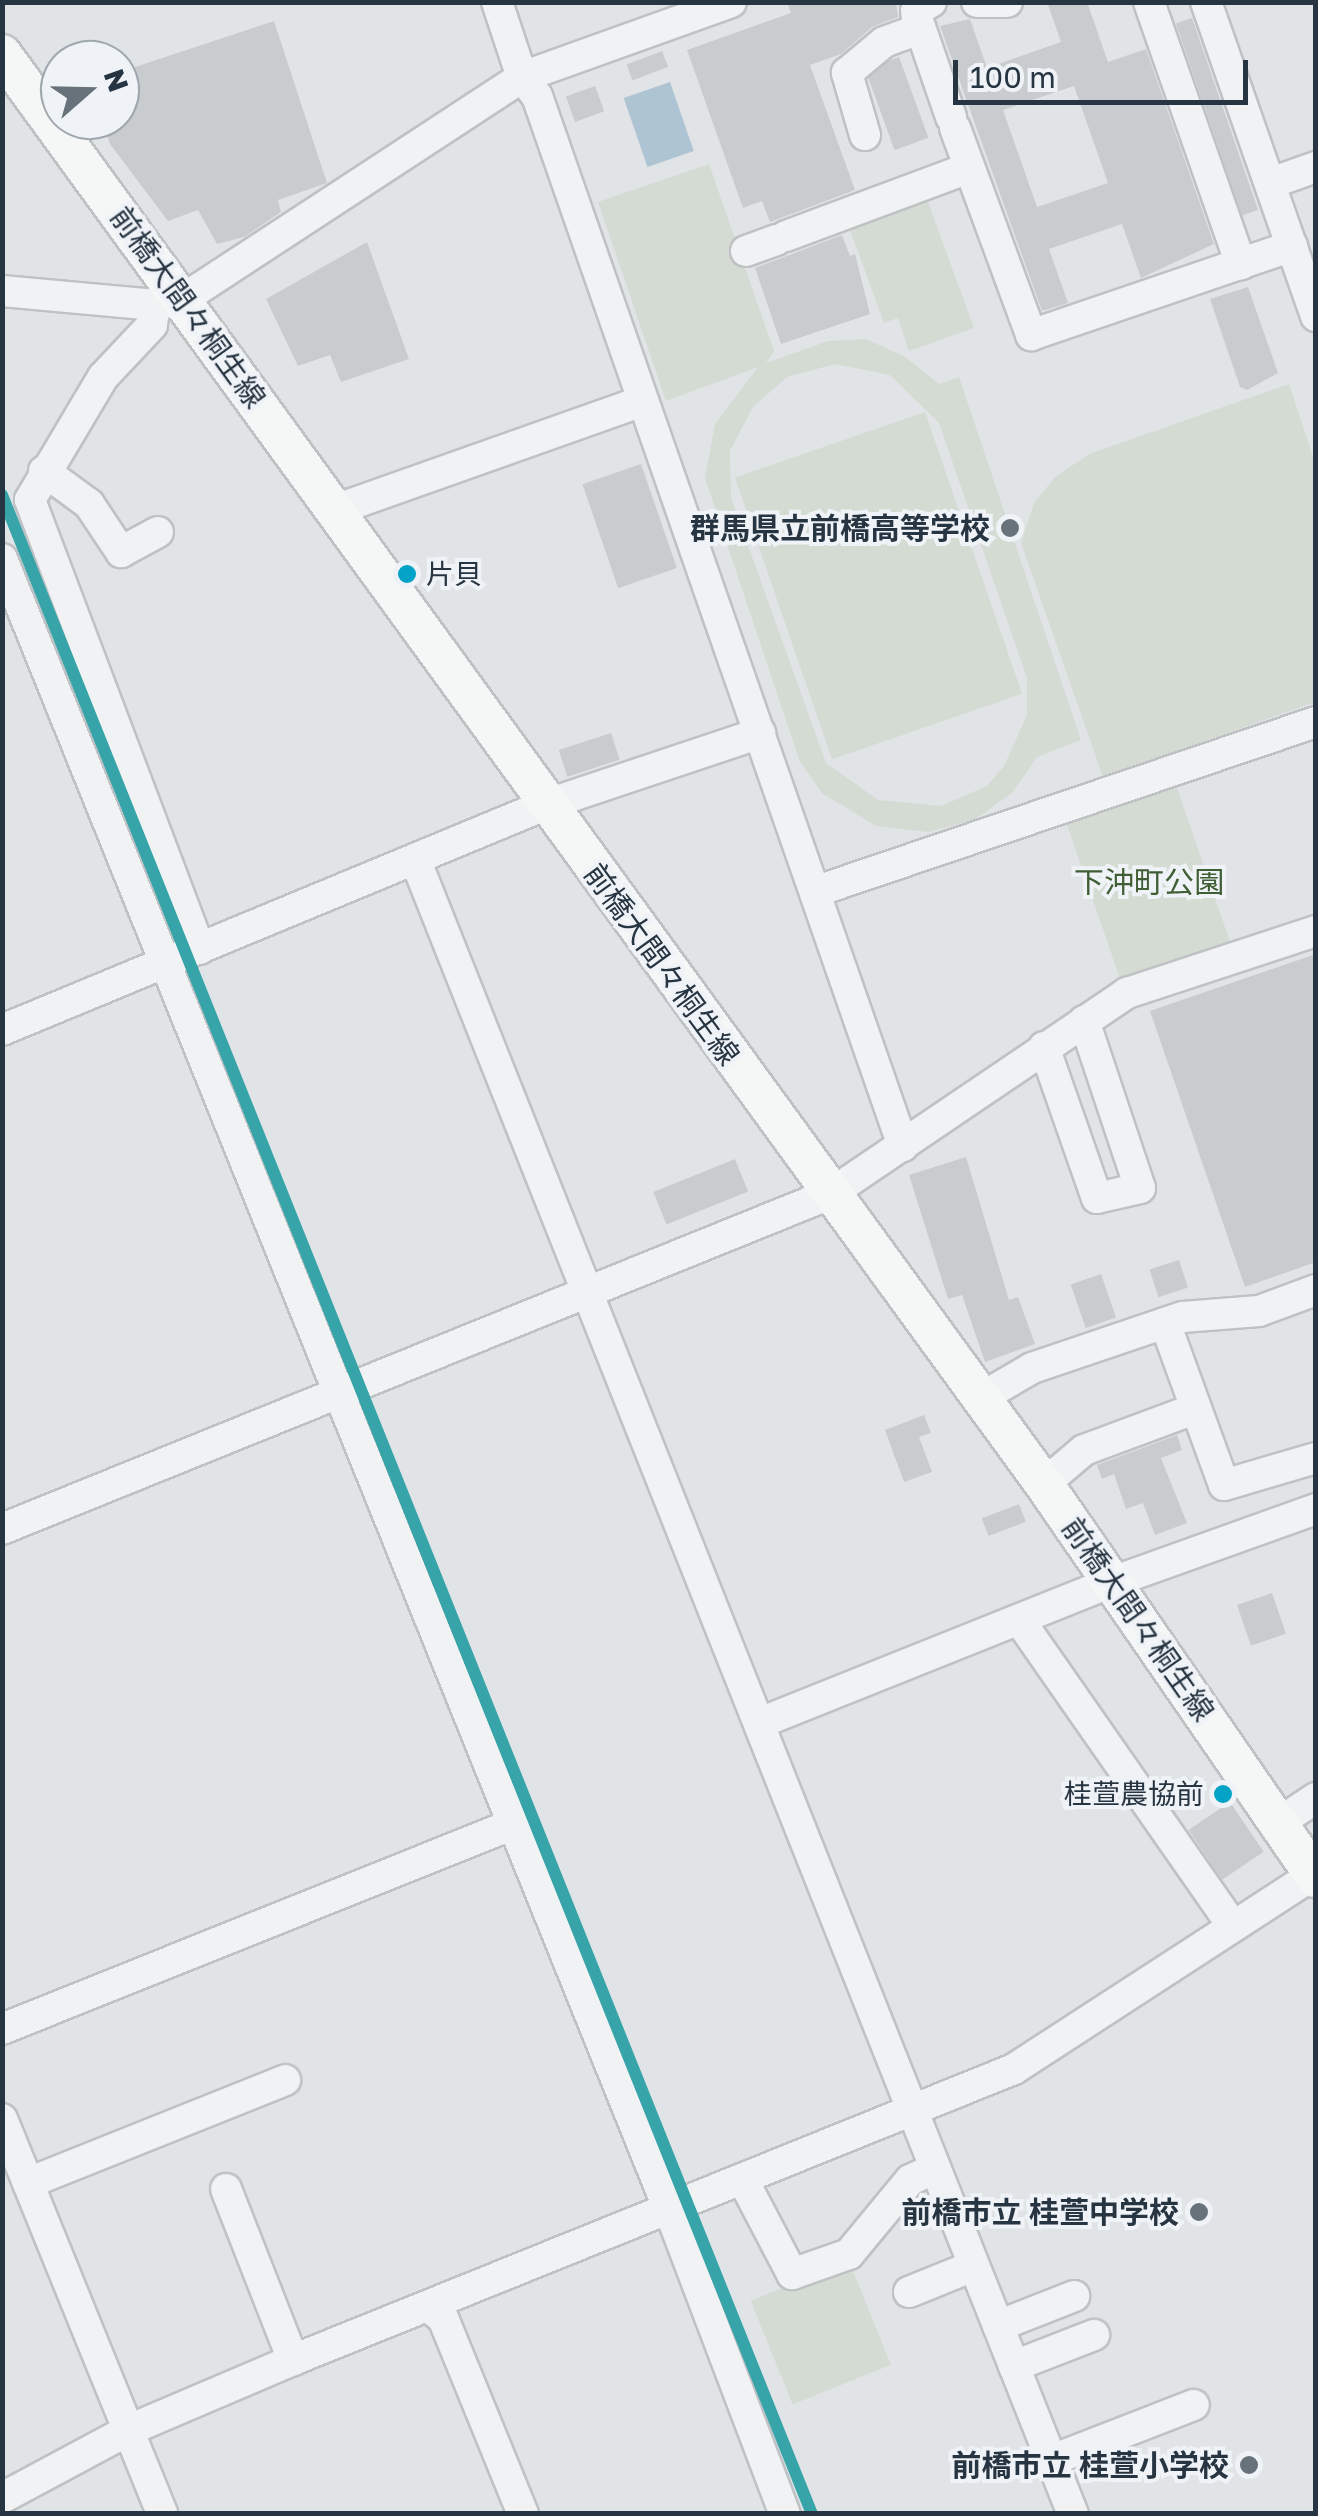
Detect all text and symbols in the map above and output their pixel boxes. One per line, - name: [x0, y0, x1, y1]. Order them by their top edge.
- north arrow: [40, 40, 140, 140]
- scale bar: [958, 40, 1253, 102]
- text: 100 m: [970, 59, 1056, 95]
- text: N: [98, 65, 136, 96]
- street label: 前橋大間々桐生線: [103, 199, 273, 415]
- place label: 群馬県立前橋高等学校: [690, 510, 990, 546]
- marker: 群馬県立前橋高等学校: [999, 517, 1021, 539]
- place label: 片貝: [426, 557, 482, 591]
- marker: 片貝: [397, 564, 417, 584]
- street label: 前橋大間々桐生線: [577, 856, 747, 1072]
- park label: 下沖町公園: [1074, 864, 1224, 900]
- street label: 前橋大間々桐生線: [1054, 1510, 1222, 1728]
- place label: 桂萱農協前: [1064, 1777, 1204, 1811]
- marker: 桂萱農協前: [1213, 1784, 1233, 1804]
- place label: 前橋市立 桂萱中学校: [902, 2194, 1179, 2230]
- marker: 前橋市立 桂萱中学校: [1188, 2201, 1210, 2223]
- place label: 前橋市立 桂萱小学校: [952, 2447, 1229, 2483]
- marker: 前橋市立 桂萱小学校: [1238, 2454, 1260, 2476]

